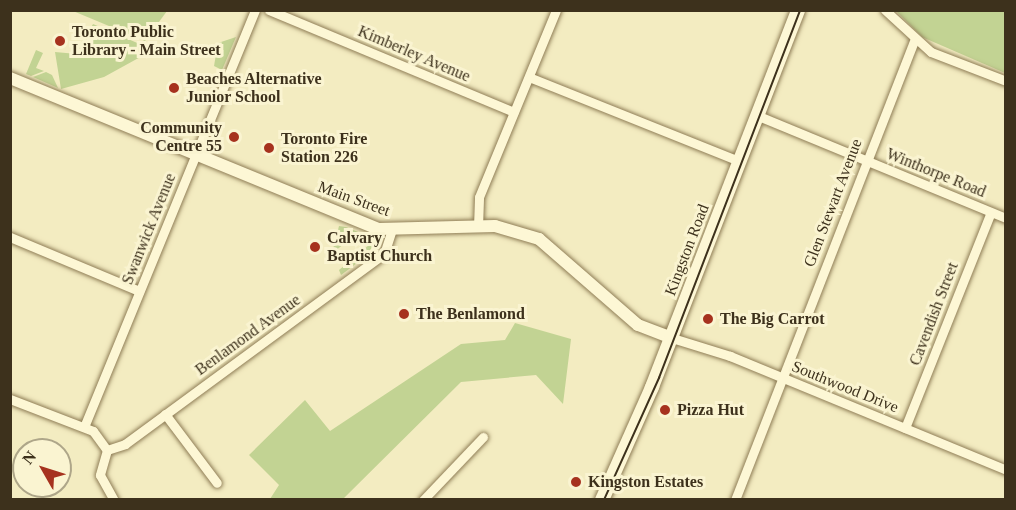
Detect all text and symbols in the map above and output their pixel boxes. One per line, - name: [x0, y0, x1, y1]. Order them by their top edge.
- place label: Toronto Public Library - Main Street: [72, 22, 221, 60]
- street label: Kimberley Avenue: [355, 22, 473, 86]
- marker: Toronto Public Library - Main Street: [53, 34, 67, 48]
- place label: Beaches Alternative Junior School: [186, 69, 322, 107]
- marker: Beaches Alternative Junior School: [167, 81, 181, 95]
- place label: Community Centre 55: [140, 118, 222, 156]
- place label: Toronto Fire Station 226: [281, 129, 367, 167]
- marker: Community Centre 55: [227, 130, 241, 144]
- street label: Glen Stewart Avenue: [800, 136, 866, 270]
- marker: Toronto Fire Station 226: [262, 141, 276, 155]
- street label: Winthorpe Road: [883, 144, 989, 202]
- street label: Swanwick Avenue: [118, 170, 180, 288]
- street label: Main Street: [315, 177, 393, 221]
- street label: Kingston Road: [661, 202, 713, 298]
- place label: Calvary Baptist Church: [327, 228, 432, 266]
- marker: Calvary Baptist Church: [308, 240, 322, 254]
- street label: Cavendish Street: [906, 260, 962, 368]
- street label: Benlamond Avenue: [191, 290, 305, 380]
- place label: The Benlamond: [416, 304, 525, 324]
- marker: The Benlamond: [397, 307, 411, 321]
- place label: The Big Carrot: [720, 309, 825, 329]
- marker: The Big Carrot: [701, 312, 715, 326]
- street label: Southwood Drive: [789, 357, 901, 417]
- place label: Pizza Hut: [677, 400, 744, 420]
- marker: Pizza Hut: [658, 403, 672, 417]
- north arrow: [12, 438, 72, 498]
- text: N: [19, 448, 39, 467]
- place label: Kingston Estates: [588, 472, 703, 492]
- marker: Kingston Estates: [569, 475, 583, 489]

